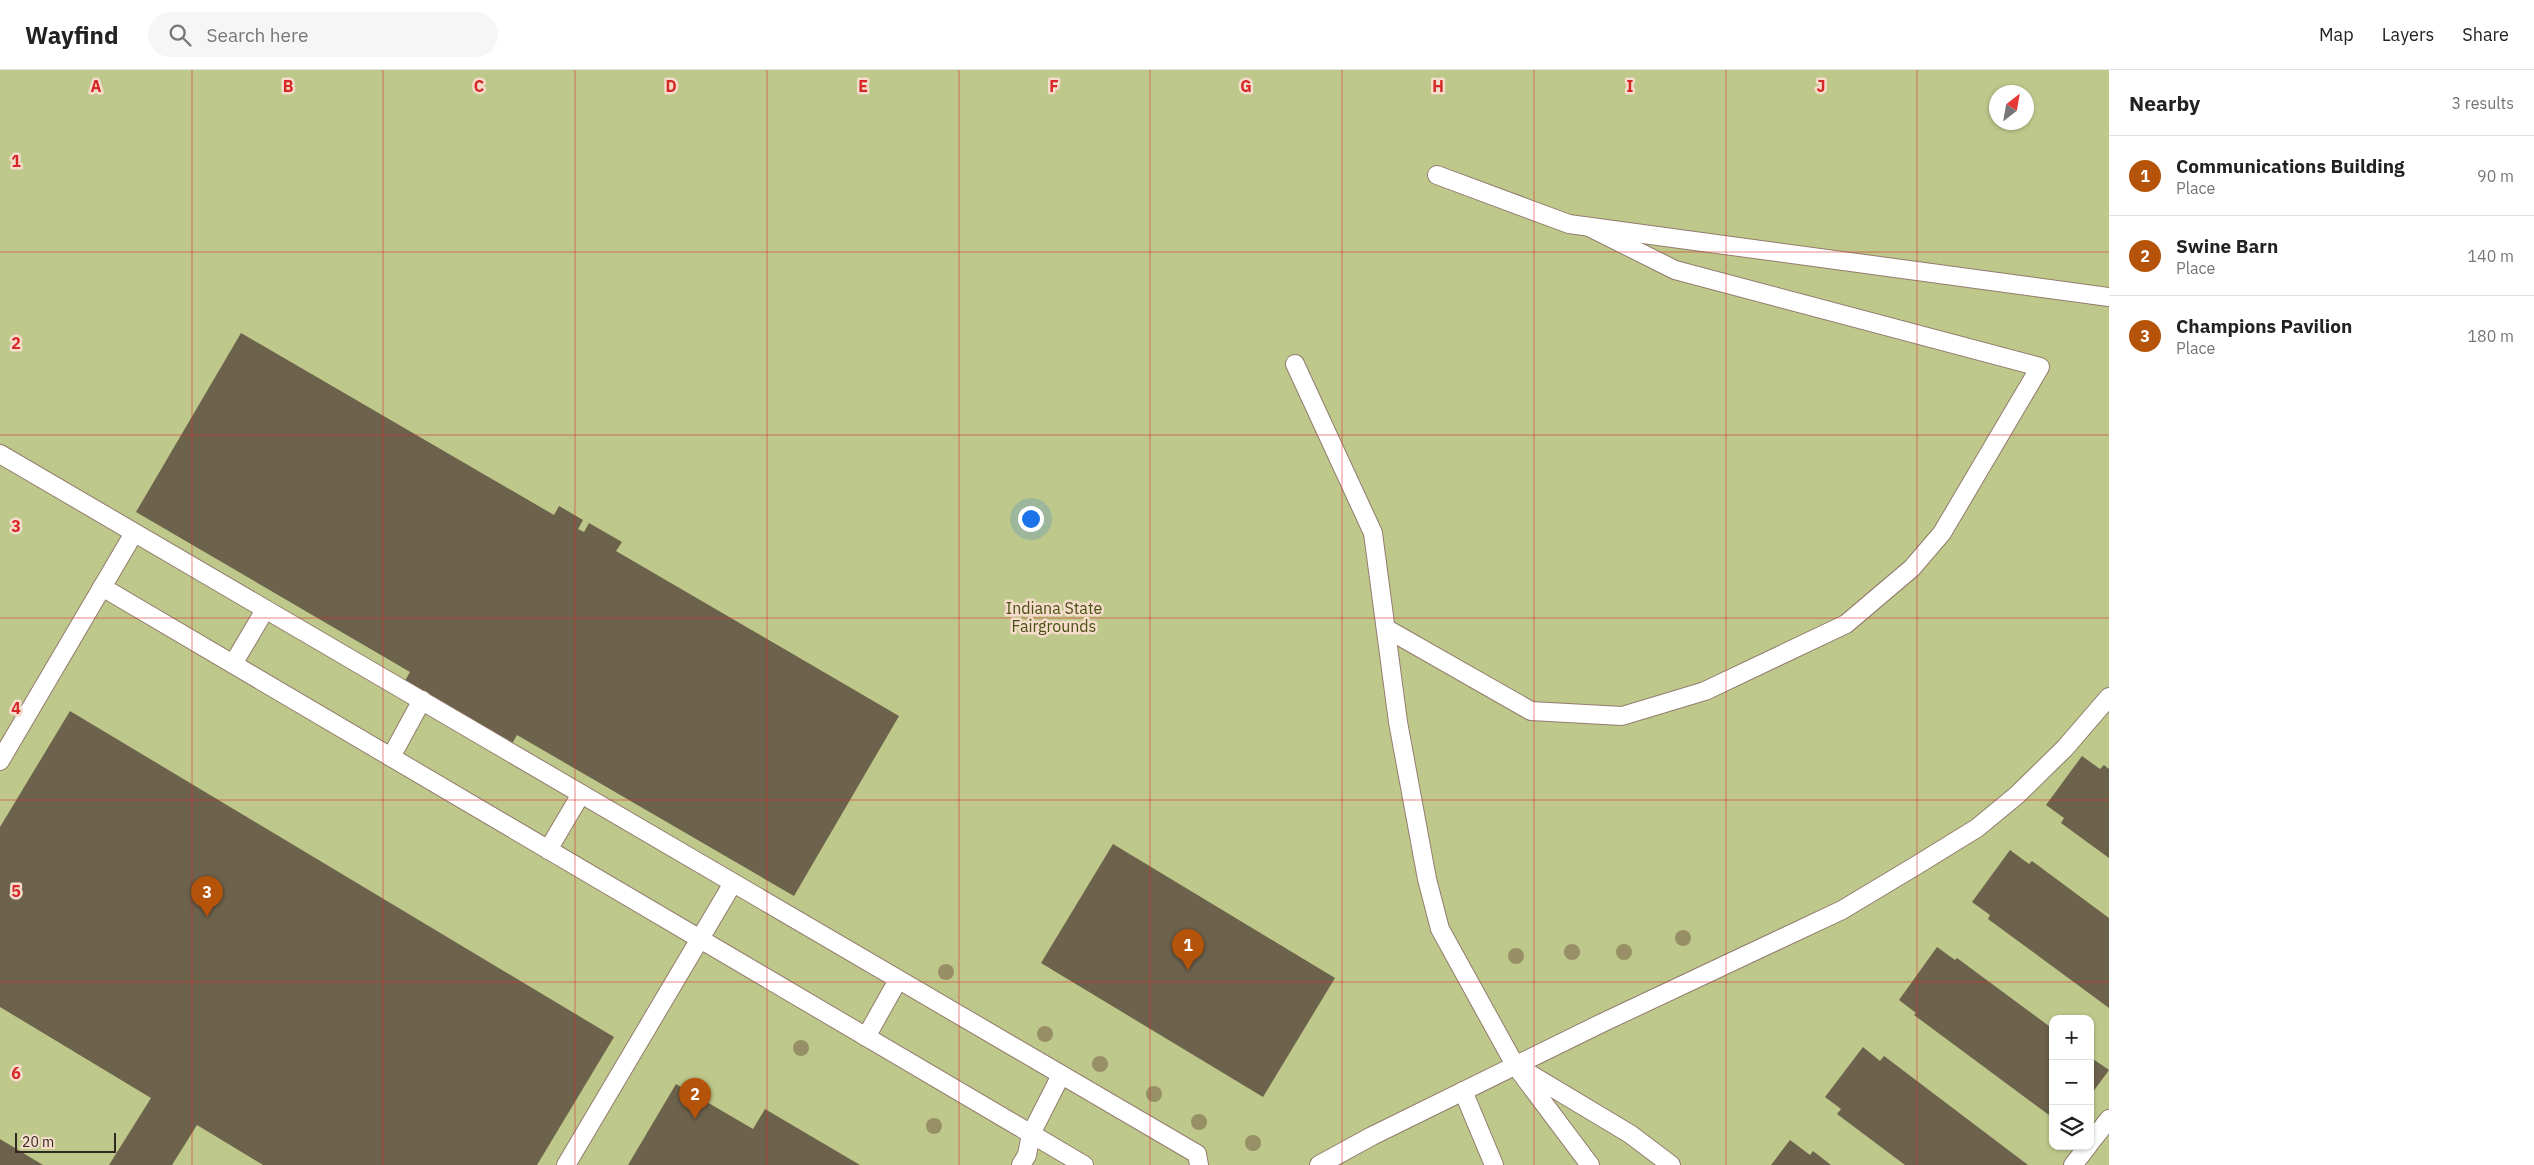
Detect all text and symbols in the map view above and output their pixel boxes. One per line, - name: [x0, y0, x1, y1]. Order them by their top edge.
- search box: [148, 12, 498, 57]
- text: Wayfind: [25, 19, 118, 51]
- icon: search: [166, 21, 194, 49]
- text: Search here: [206, 23, 308, 47]
- text: Map: [2319, 23, 2354, 46]
- text: Layers: [2382, 23, 2434, 46]
- text: Share: [2462, 23, 2509, 46]
- text: A: [91, 76, 102, 96]
- text: B: [283, 76, 294, 96]
- text: C: [474, 76, 484, 96]
- text: D: [665, 76, 677, 96]
- text: E: [858, 76, 868, 96]
- text: F: [1049, 76, 1059, 96]
- text: G: [1240, 76, 1252, 96]
- text: H: [1432, 76, 1444, 96]
- text: I: [1627, 76, 1634, 96]
- text: J: [1817, 76, 1825, 96]
- north arrow: [1989, 85, 2034, 130]
- text: Nearby: [2129, 89, 2200, 117]
- text: 3 results: [2451, 93, 2514, 113]
- text: 1: [11, 151, 21, 171]
- text: Communications Building: [2176, 154, 2404, 178]
- text: 1: [2140, 166, 2150, 186]
- text: 90 m: [2477, 166, 2514, 186]
- text: Place: [2176, 178, 2215, 198]
- text: Swine Barn: [2176, 234, 2278, 258]
- text: 2: [2140, 246, 2150, 266]
- text: 140 m: [2467, 246, 2514, 266]
- text: Place: [2176, 258, 2215, 278]
- text: Champions Pavilion: [2176, 314, 2352, 338]
- text: 3: [2140, 326, 2150, 346]
- text: 180 m: [2467, 326, 2514, 346]
- text: 2: [11, 333, 21, 353]
- text: Place: [2176, 338, 2215, 358]
- your location: [1018, 506, 1044, 532]
- text: 3: [11, 516, 21, 536]
- park label: Indiana State Fairgrounds: [1006, 598, 1102, 636]
- text: 4: [11, 698, 21, 718]
- pin: 3: [191, 876, 223, 917]
- text: 5: [11, 881, 21, 901]
- pin: 1: [1172, 929, 1204, 970]
- map controls: [2049, 1015, 2094, 1150]
- button: +: [2049, 1015, 2094, 1060]
- button: −: [2049, 1060, 2094, 1105]
- text: 6: [11, 1063, 21, 1083]
- pin: 2: [679, 1078, 711, 1119]
- button: layers: [2049, 1105, 2094, 1150]
- scale bar: [15, 1130, 116, 1153]
- text: 20 m: [22, 1133, 54, 1151]

